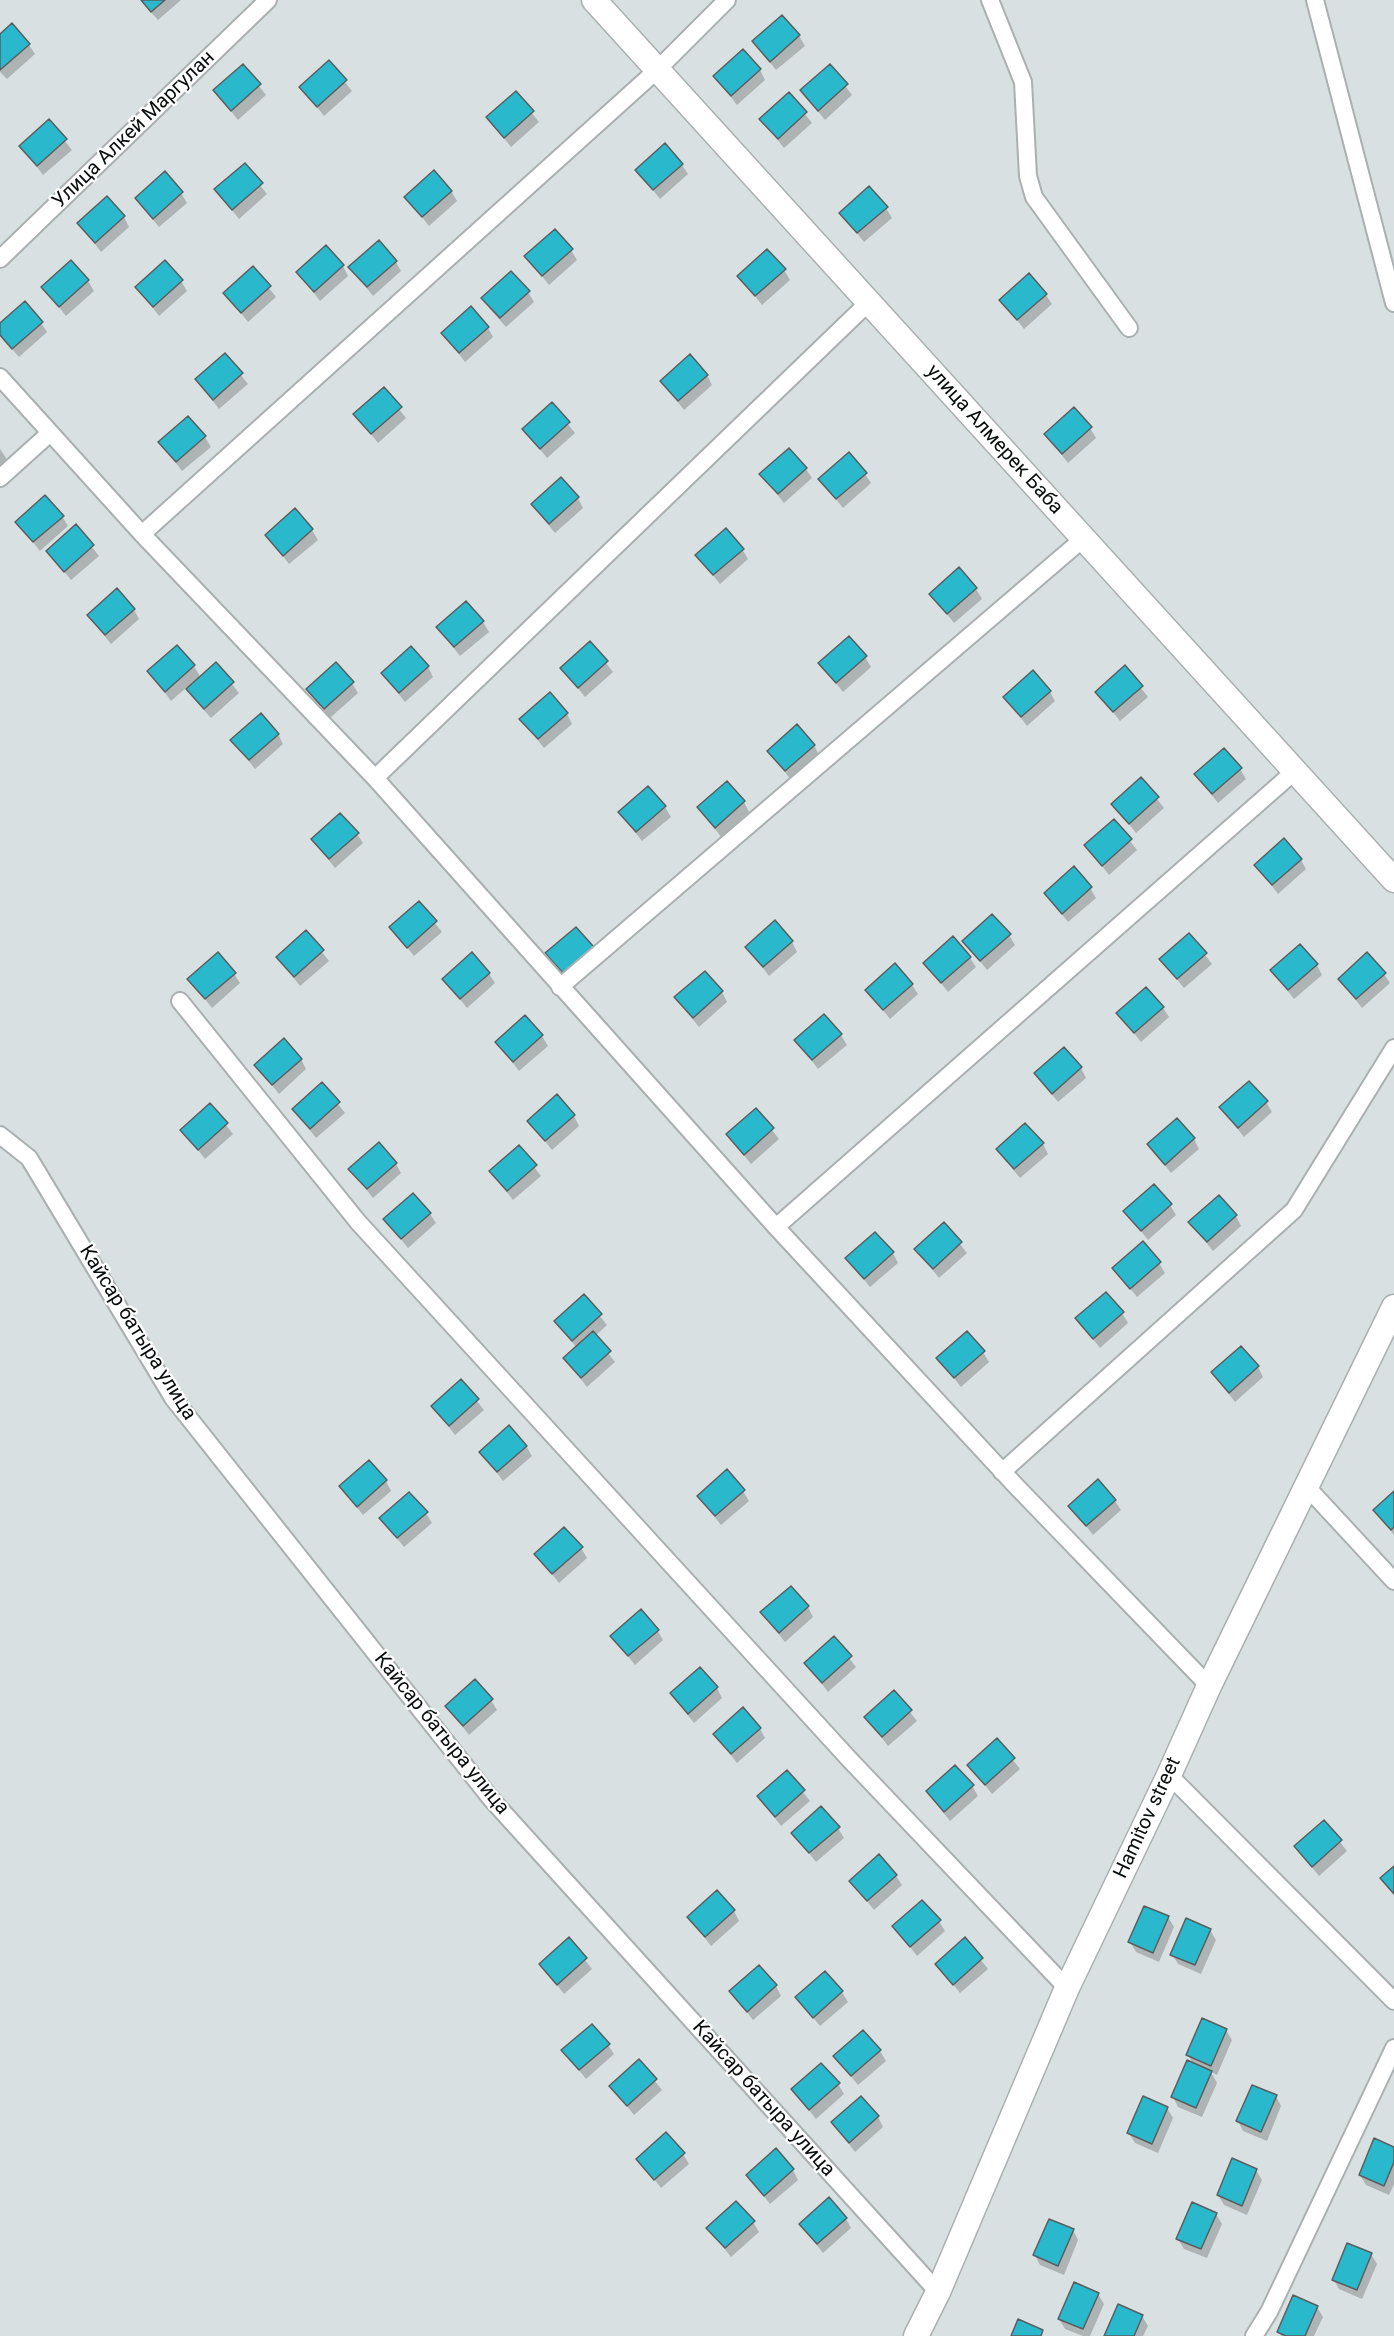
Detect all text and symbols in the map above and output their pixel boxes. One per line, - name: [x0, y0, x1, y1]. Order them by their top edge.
- street label: Улица Алкей Маргулан: [48, 46, 220, 214]
- street label: улица Алмерек Баба: [920, 360, 1068, 520]
- street label: Кайсар батыра улица: [73, 1241, 201, 1425]
- street label: Кайсар батыра улица: [368, 1648, 514, 1820]
- street label: Hamitov street: [1109, 1754, 1187, 1882]
- street label: Кайсар батыра улица: [687, 2016, 839, 2182]

